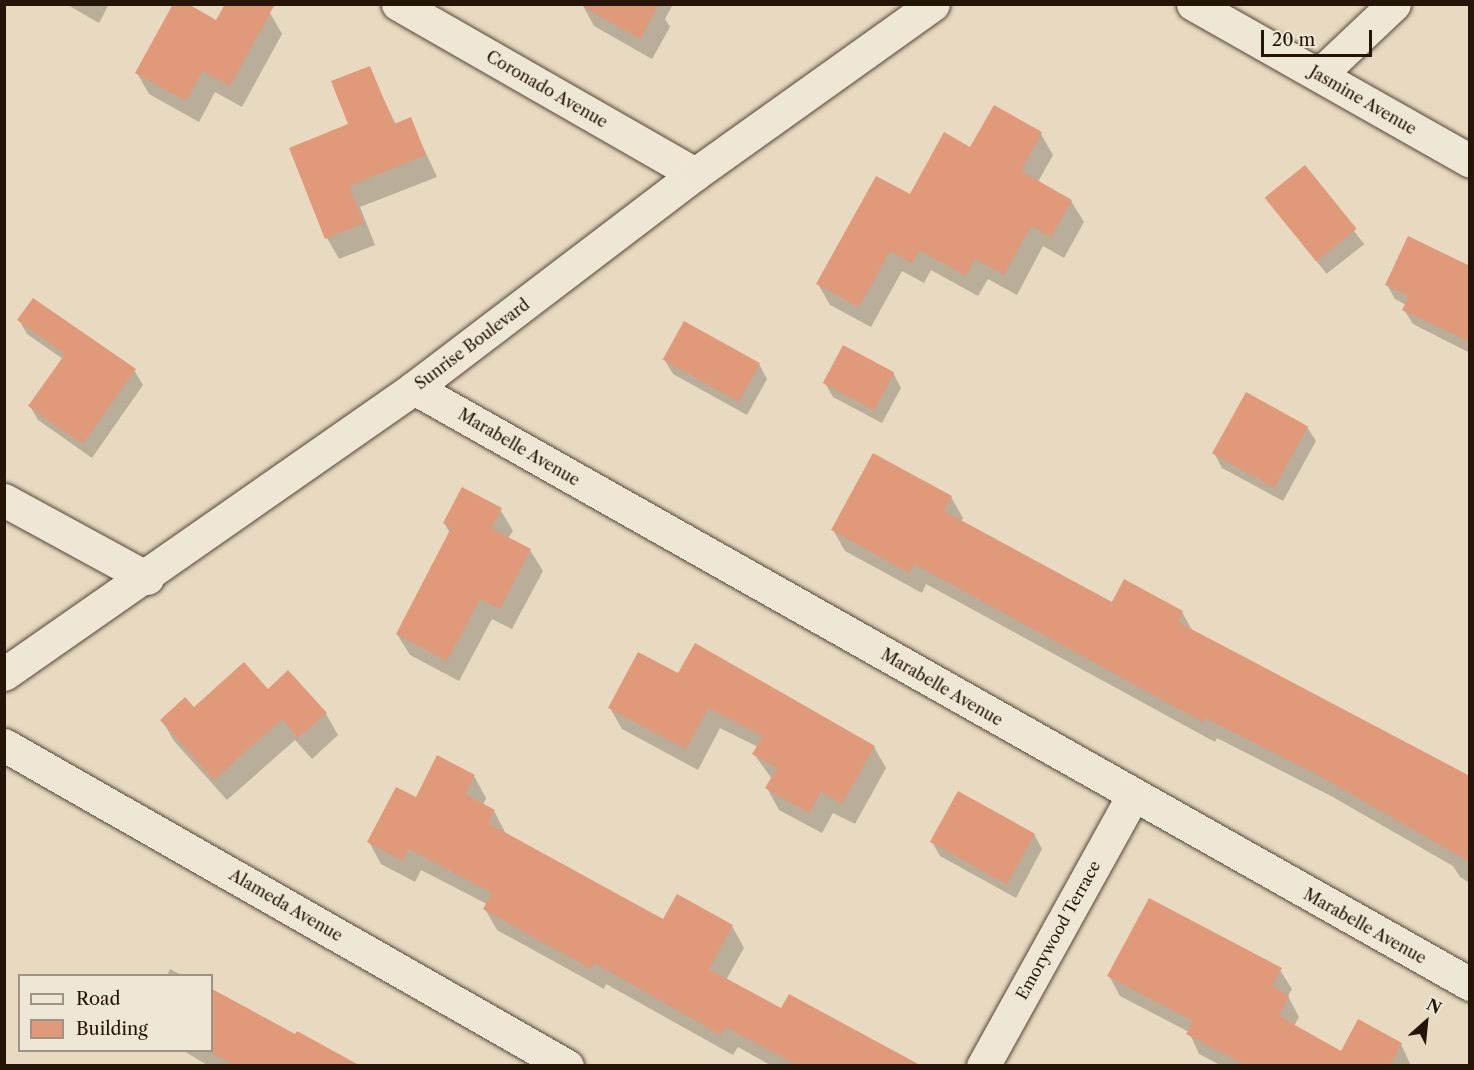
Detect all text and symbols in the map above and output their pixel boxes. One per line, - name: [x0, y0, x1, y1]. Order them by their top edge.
- scale bar: [1264, 18, 1375, 56]
- text: 20 m: [1272, 29, 1315, 51]
- street label: Coronado Avenue: [483, 46, 611, 132]
- street label: Jasmine Avenue: [1306, 62, 1420, 138]
- street label: Sunrise Boulevard: [411, 295, 533, 393]
- street label: Marabelle Avenue: [455, 404, 583, 490]
- street label: Marabelle Avenue: [878, 644, 1006, 730]
- street label: Emorywood Terrace: [1012, 857, 1104, 1003]
- street label: Alameda Avenue: [226, 865, 346, 945]
- street label: Marabelle Avenue: [1300, 884, 1430, 968]
- legend: [18, 974, 213, 1052]
- text: Road: [76, 988, 121, 1010]
- north arrow: [1396, 992, 1456, 1052]
- text: N: [1423, 994, 1445, 1018]
- text: Building: [76, 1018, 148, 1040]

